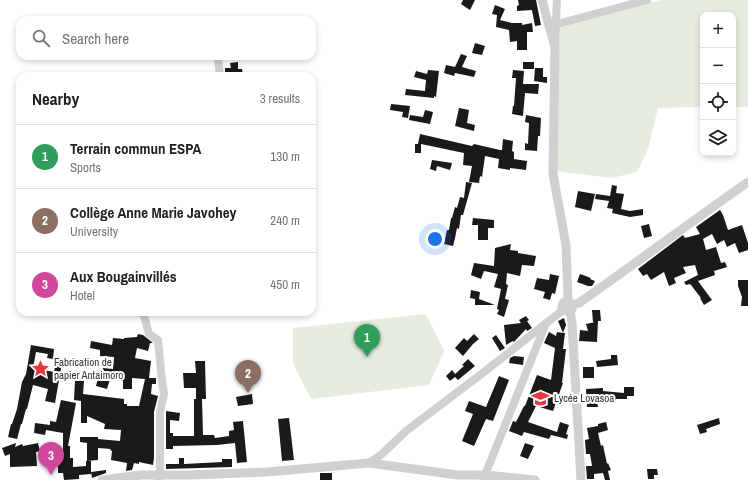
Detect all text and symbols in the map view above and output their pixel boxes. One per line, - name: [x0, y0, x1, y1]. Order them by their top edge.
- map controls: [700, 12, 736, 156]
- button: +: [700, 12, 736, 48]
- search box: [16, 16, 316, 60]
- icon: search: [30, 27, 52, 49]
- text: Search here: [62, 28, 129, 49]
- button: −: [700, 48, 736, 84]
- button: locate: [700, 84, 736, 120]
- text: Nearby: [32, 87, 79, 110]
- text: 3 results: [260, 90, 300, 107]
- button: layers: [700, 120, 736, 156]
- text: Terrain commun ESPA: [70, 138, 202, 159]
- text: 1: [42, 148, 48, 165]
- text: 130 m: [270, 148, 300, 165]
- text: Sports: [70, 159, 101, 176]
- text: Collège Anne Marie Javohey: [70, 202, 236, 223]
- text: 2: [42, 212, 48, 229]
- text: 240 m: [270, 212, 300, 229]
- text: University: [70, 223, 118, 240]
- your location: [425, 229, 445, 249]
- text: Aux Bougainvillés: [70, 266, 177, 287]
- text: 3: [42, 276, 48, 293]
- text: 450 m: [270, 276, 300, 293]
- text: Hotel: [70, 287, 95, 304]
- pin: 1: [354, 324, 380, 357]
- place label: Fabrication de papier Antaimoro: [54, 355, 123, 382]
- place icon: Fabrication de papier Antaimoro: [31, 358, 51, 378]
- pin: 2: [235, 360, 261, 393]
- school or university icon: Lycée Lovasoa: [531, 388, 551, 408]
- place label: Lycée Lovasoa: [554, 391, 614, 405]
- pin: 3: [38, 442, 64, 475]

